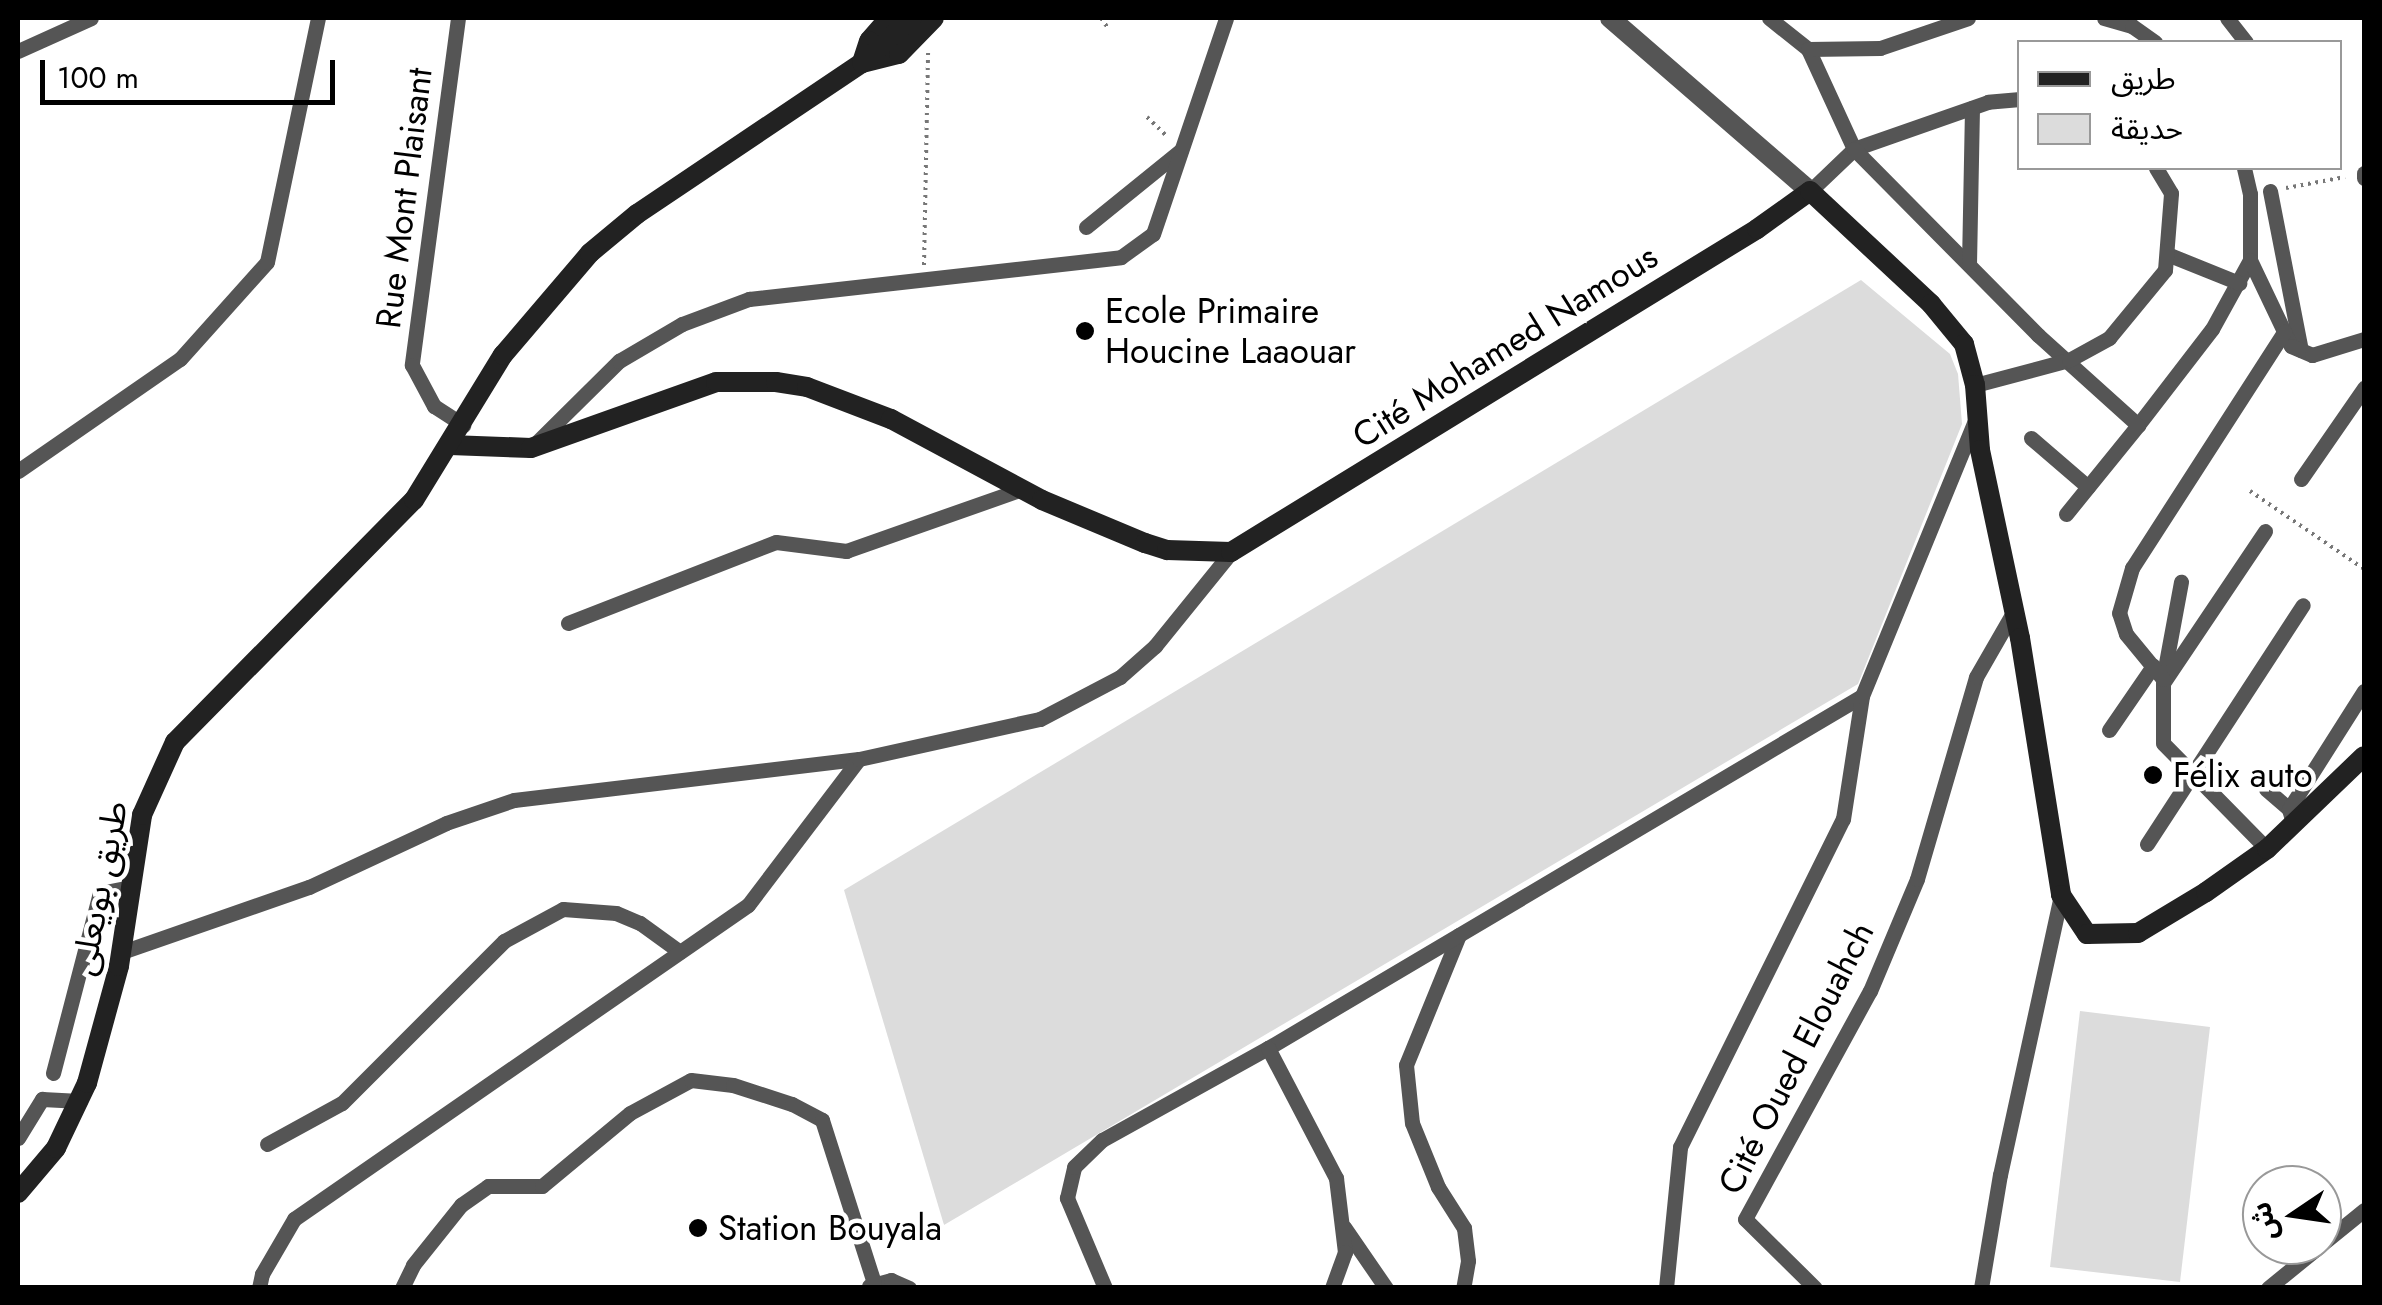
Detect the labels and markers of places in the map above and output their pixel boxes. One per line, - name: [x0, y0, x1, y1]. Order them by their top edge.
- place label: Ecole Primaire Houcine Laaouar: [1105, 290, 1356, 372]
- marker: Ecole Primaire Houcine Laaouar: [1074, 320, 1096, 342]
- place label: Félix auto: [2173, 754, 2313, 796]
- marker: Félix auto: [2142, 764, 2164, 786]
- place label: Station Bouyala: [718, 1207, 942, 1249]
- marker: Station Bouyala: [687, 1217, 709, 1239]

